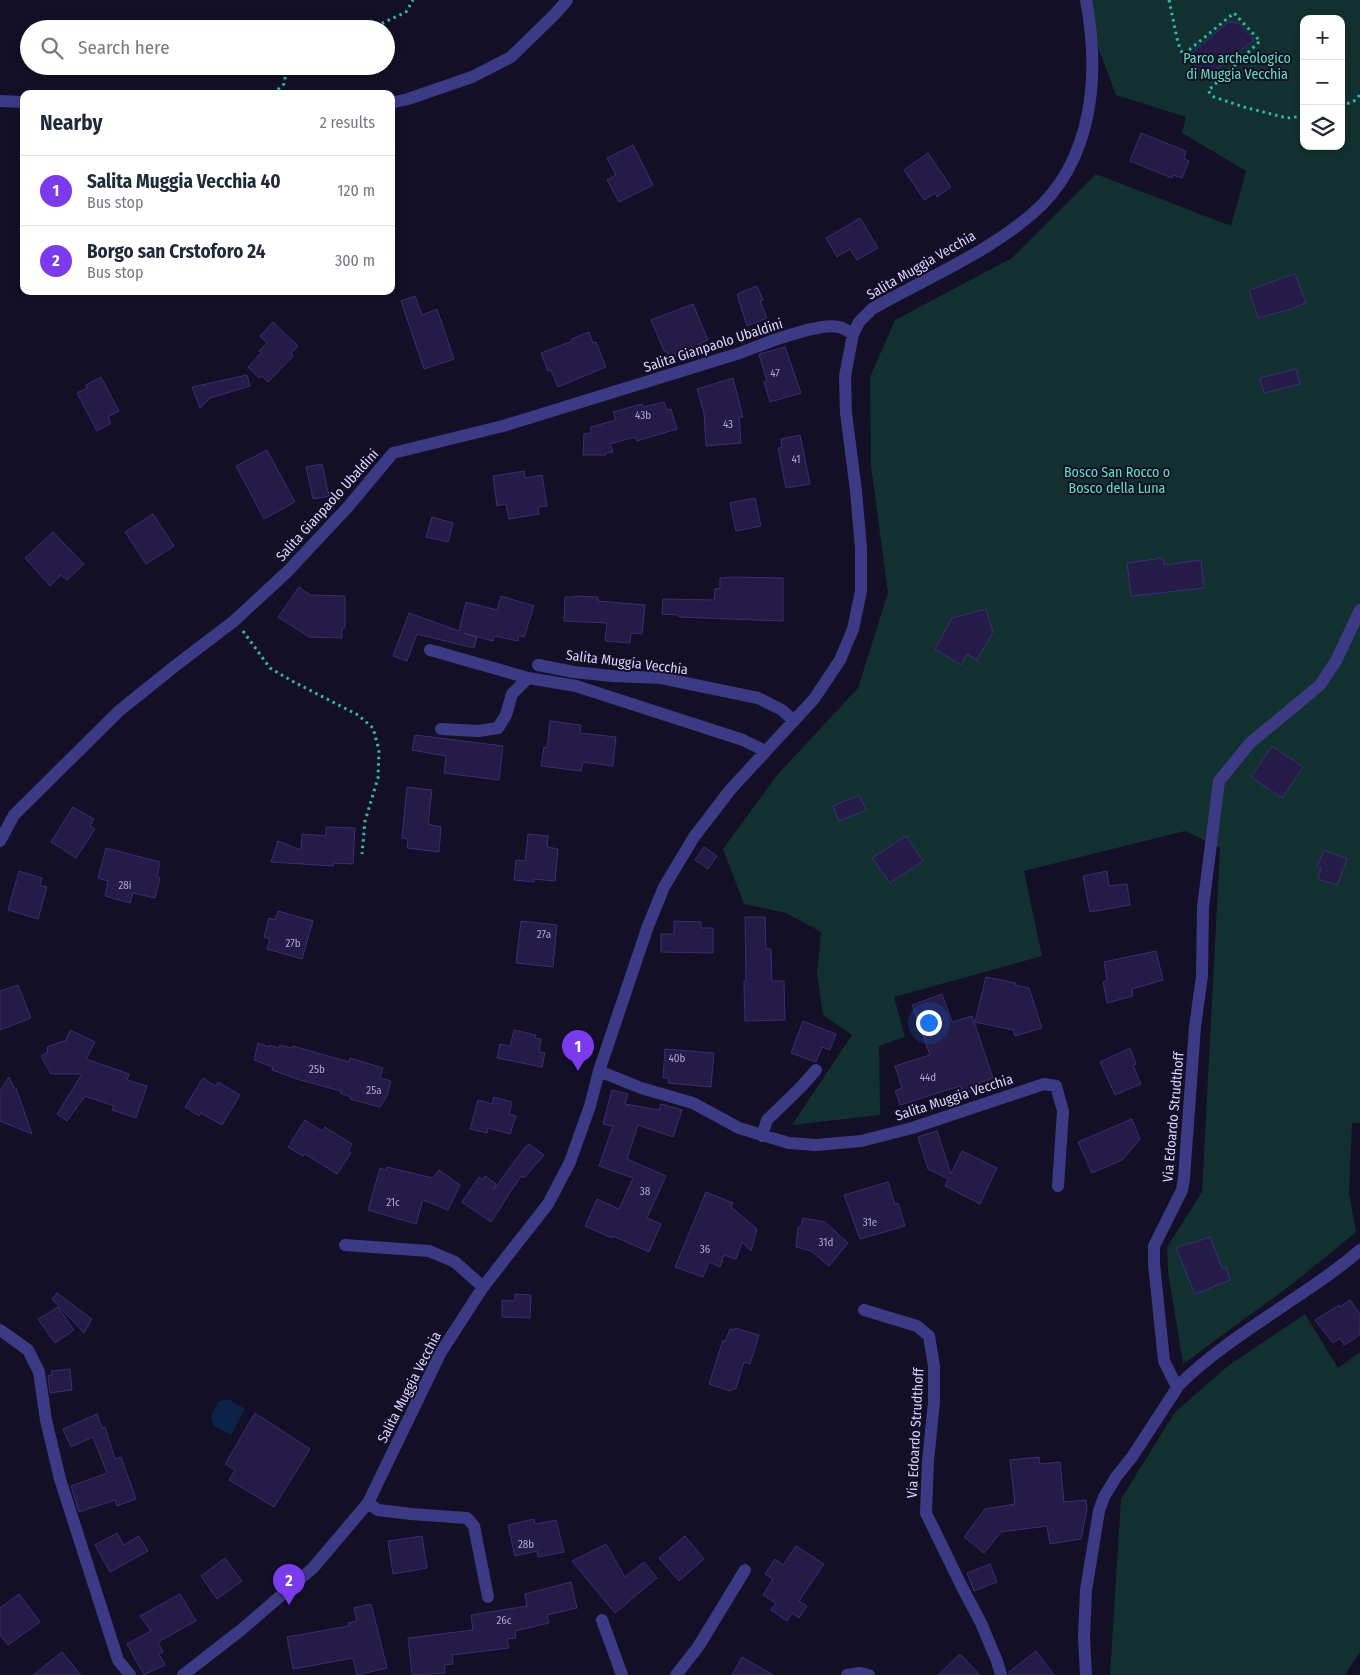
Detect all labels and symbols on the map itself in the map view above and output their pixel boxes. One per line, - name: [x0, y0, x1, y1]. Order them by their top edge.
- park label: Parco archeologico di Muggia Vecchia: [1183, 50, 1291, 83]
- street label: Salita Muggia Vecchia: [864, 227, 979, 303]
- street label: Salita Gianpaolo Ubaldini: [642, 315, 785, 376]
- house number: 47: [770, 367, 780, 380]
- house number: 43b: [635, 409, 651, 422]
- house number: 43: [723, 418, 733, 431]
- street label: Salita Gianpaolo Ubaldini: [273, 446, 382, 565]
- house number: 41: [791, 453, 801, 466]
- park label: Bosco San Rocco o Bosco della Luna: [1064, 464, 1170, 497]
- street label: Salita Muggia Vecchia: [565, 647, 689, 678]
- house number: 28i: [118, 879, 132, 892]
- house number: 27a: [537, 928, 551, 941]
- house number: 27b: [285, 937, 301, 950]
- your location: [916, 1010, 942, 1036]
- pin: 1: [562, 1030, 594, 1071]
- street label: Via Edoardo Strudthoff: [1159, 1050, 1188, 1183]
- house number: 40b: [669, 1052, 686, 1065]
- house number: 25b: [309, 1063, 325, 1076]
- street label: Salita Muggia Vecchia: [893, 1070, 1015, 1125]
- house number: 44d: [920, 1071, 936, 1084]
- house number: 25a: [366, 1084, 382, 1097]
- house number: 38: [640, 1185, 651, 1198]
- house number: 21c: [386, 1196, 400, 1209]
- house number: 31e: [863, 1216, 877, 1229]
- house number: 31d: [819, 1236, 833, 1249]
- house number: 36: [700, 1243, 711, 1256]
- street label: Salita Muggia Vecchia: [374, 1329, 445, 1446]
- street label: Via Edoardo Strudthoff: [904, 1366, 927, 1499]
- house number: 28b: [518, 1538, 534, 1551]
- pin: 2: [273, 1564, 305, 1605]
- house number: 26c: [496, 1614, 512, 1627]

